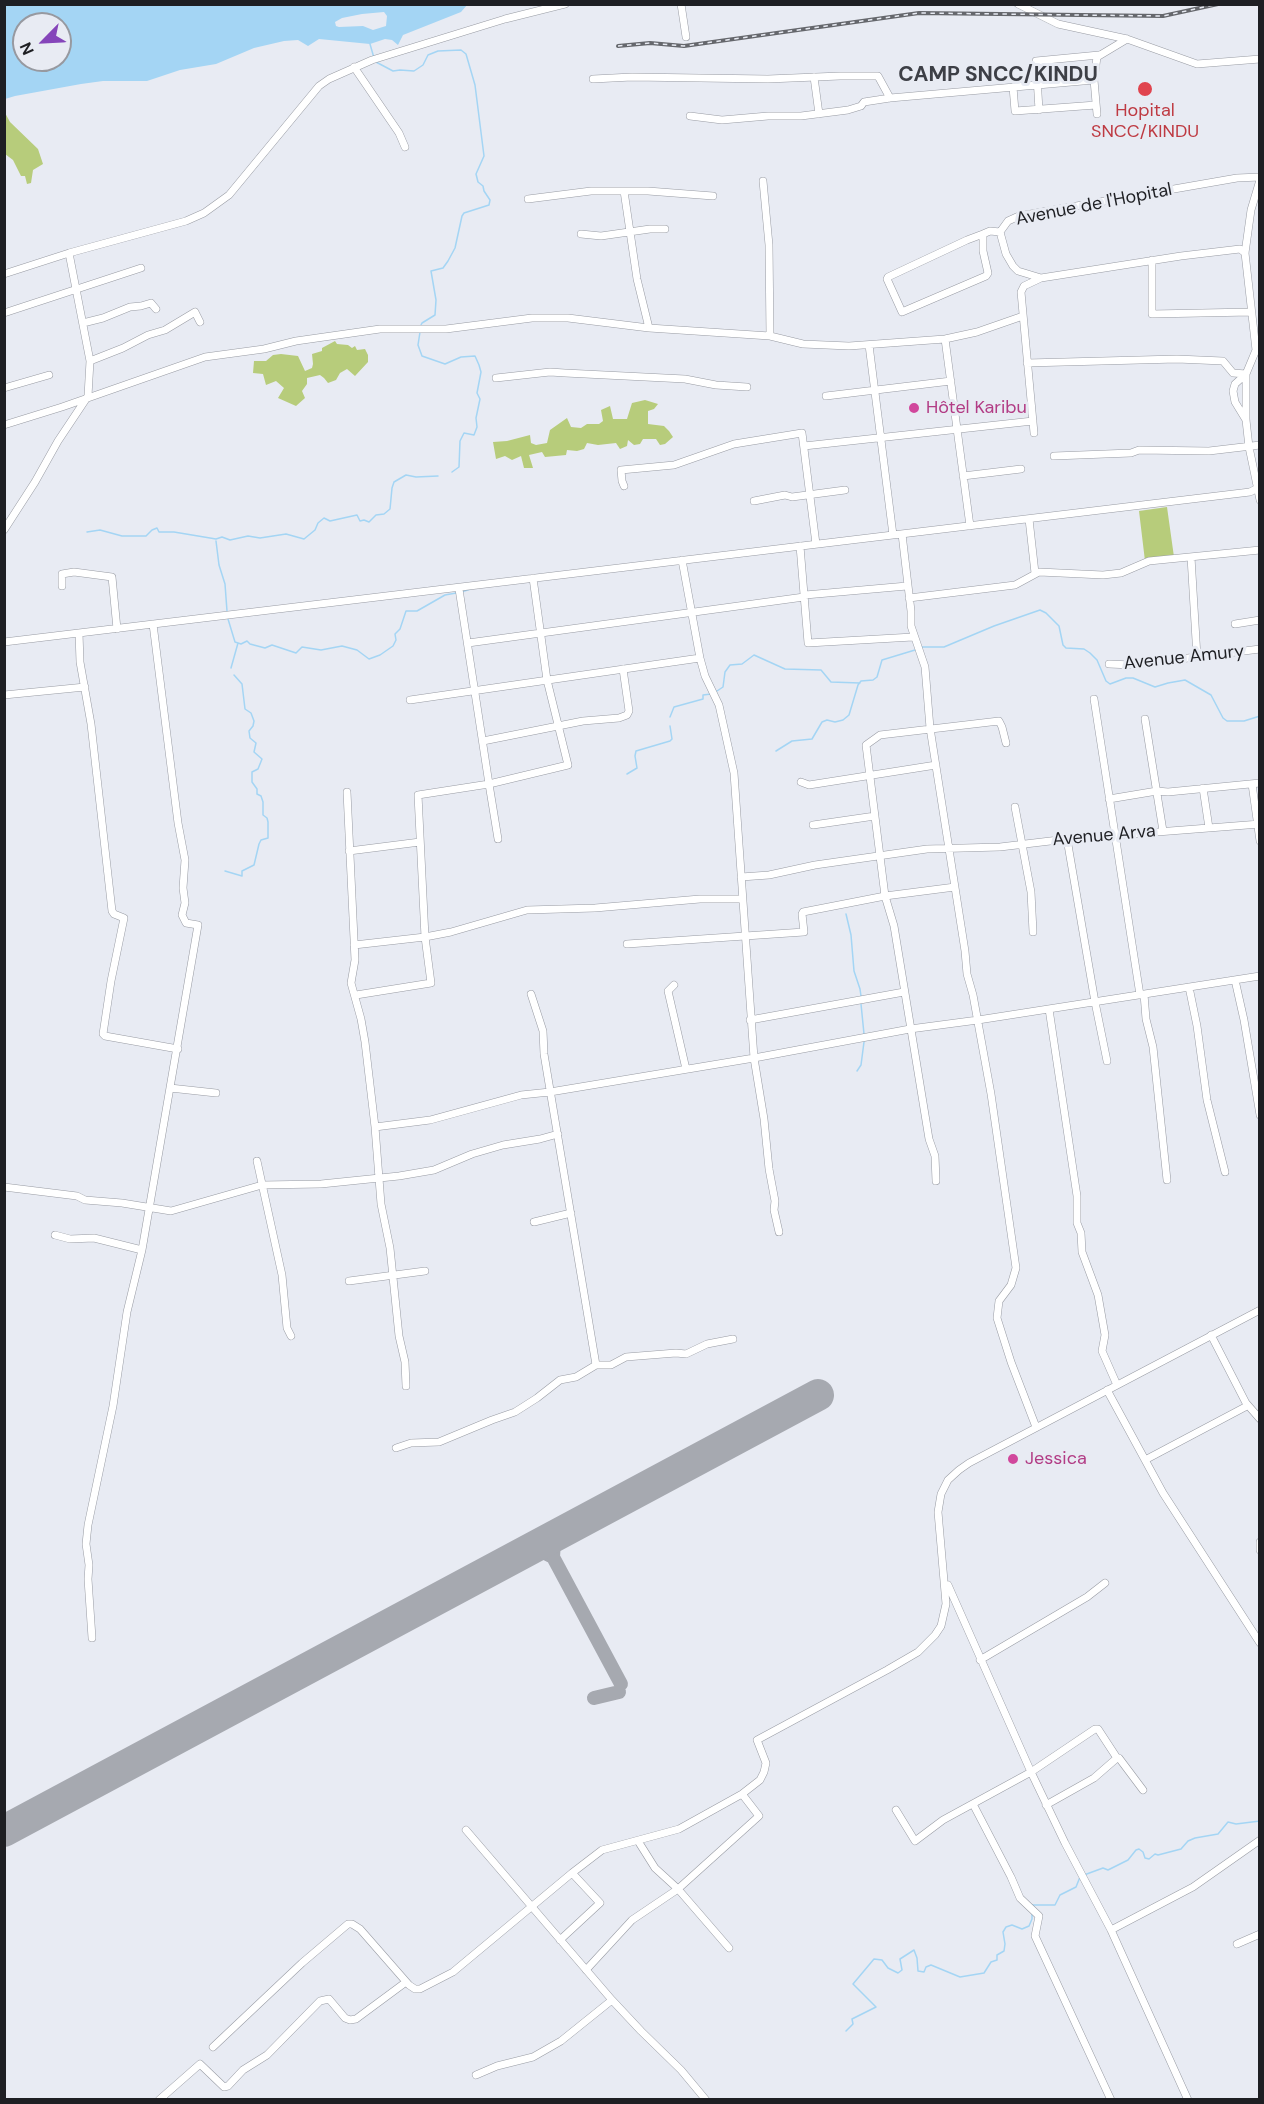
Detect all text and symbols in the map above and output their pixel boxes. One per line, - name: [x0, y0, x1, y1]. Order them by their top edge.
- north arrow: [12, 12, 72, 72]
- text: N: [15, 39, 39, 58]
- district label: CAMP SNCC/KINDU: [898, 62, 1098, 88]
- marker: Hopital SNCC/KINDU: [1136, 80, 1154, 98]
- place label: Hopital SNCC/KINDU: [1091, 100, 1199, 142]
- street label: Avenue de l'Hopital: [1014, 179, 1174, 231]
- place label: Hôtel Karibu: [926, 397, 1027, 419]
- marker: Hôtel Karibu: [907, 401, 921, 415]
- street label: Avenue Amury: [1123, 641, 1245, 675]
- street label: Avenue Arva: [1052, 821, 1156, 851]
- place label: Jessica: [1025, 1448, 1087, 1470]
- marker: Jessica: [1006, 1452, 1020, 1466]

